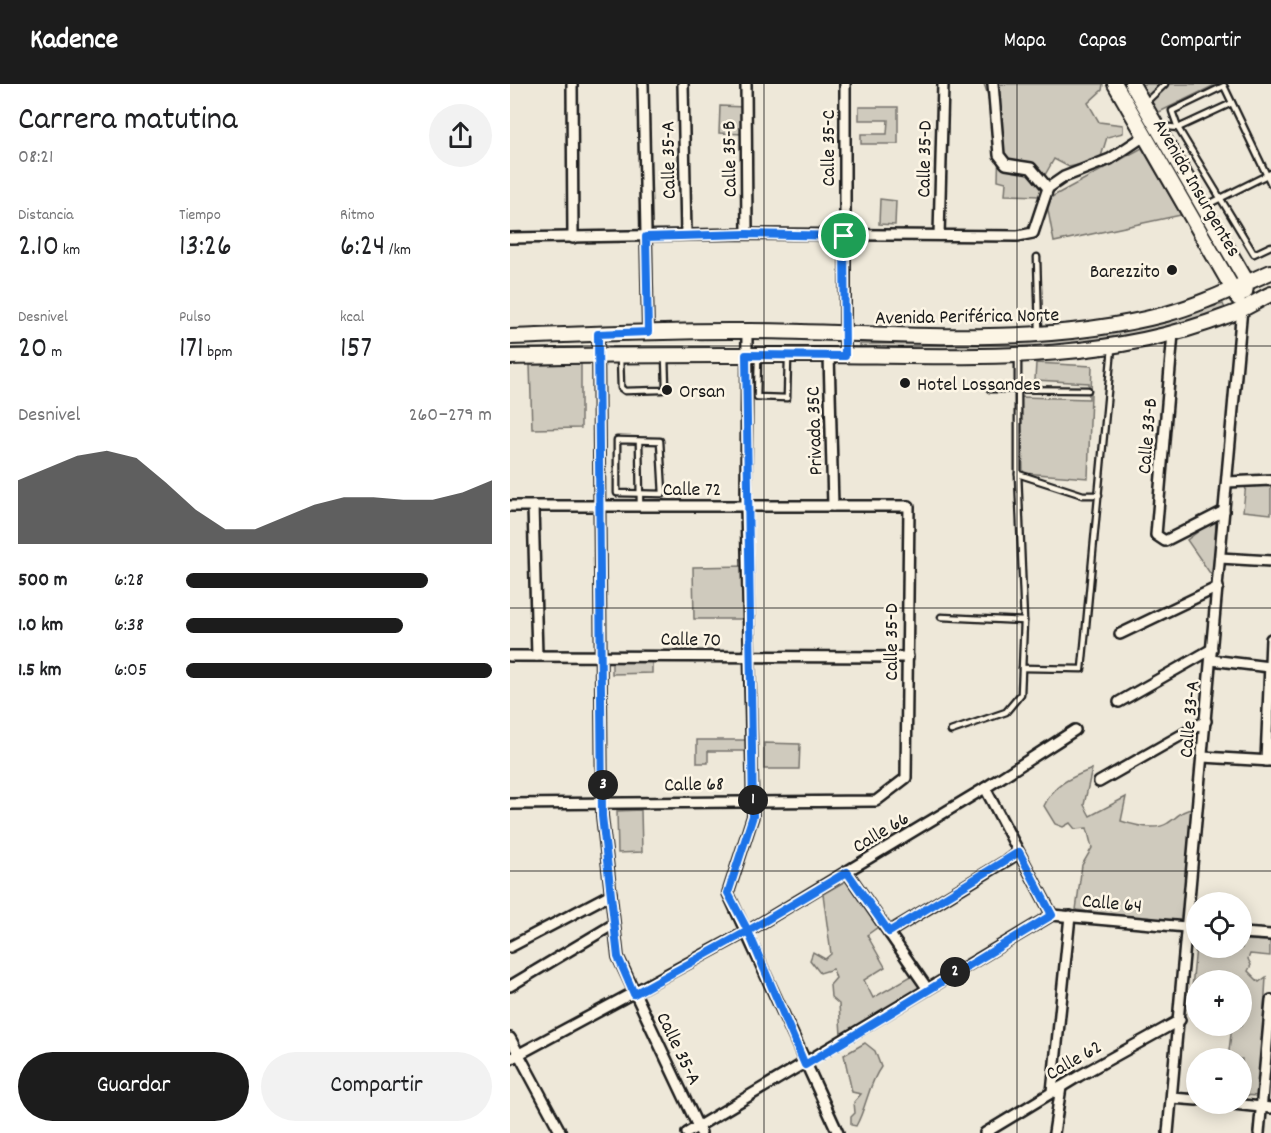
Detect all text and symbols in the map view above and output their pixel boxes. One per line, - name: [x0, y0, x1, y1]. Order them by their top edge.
- text: Kadence: [30, 22, 118, 62]
- text: Mapa: [1004, 27, 1046, 57]
- text: Capas: [1079, 27, 1127, 57]
- text: Compartir: [1160, 27, 1241, 57]
- text: Carrera matutina: [18, 98, 238, 145]
- button: share: [429, 104, 492, 167]
- street label: Calle 35-C: [816, 109, 844, 187]
- street label: Avenida Insurgentes: [1144, 114, 1246, 263]
- street label: Calle 35-B: [716, 120, 746, 197]
- street label: Calle 35-D: [911, 120, 941, 198]
- street label: Calle 35-A: [655, 121, 685, 199]
- text: 08:21: [18, 144, 53, 172]
- text: Distancia: [18, 204, 74, 227]
- text: Tiempo: [179, 204, 221, 227]
- text: Ritmo: [340, 204, 375, 227]
- pin: [818, 210, 869, 261]
- icon: arrive: [827, 219, 860, 252]
- text: 2.10: [18, 227, 59, 270]
- text: 13:26: [179, 227, 232, 270]
- text: 6:24: [340, 227, 385, 270]
- text: km: [59, 239, 80, 262]
- text: /km: [385, 239, 411, 262]
- place label: Barezzito: [1090, 259, 1160, 287]
- marker: Barezzito: [1165, 263, 1179, 277]
- street label: Avenida Periférica Norte: [875, 302, 1060, 334]
- text: Desnivel: [18, 306, 68, 329]
- text: Pulso: [179, 306, 211, 329]
- text: kcal: [340, 306, 364, 329]
- text: 20: [18, 329, 47, 372]
- text: 171: [179, 329, 204, 372]
- text: 157: [340, 329, 372, 372]
- text: m: [47, 341, 62, 364]
- text: bpm: [204, 341, 233, 364]
- place label: Hotel Lossandes: [917, 372, 1041, 400]
- marker: Hotel Lossandes: [898, 376, 912, 390]
- place label: Orsan: [679, 379, 725, 407]
- marker: Orsan: [660, 383, 674, 397]
- street label: Privada 35C: [800, 386, 832, 476]
- street label: Calle 33-B: [1132, 397, 1166, 475]
- text: Desnivel: [18, 402, 80, 430]
- text: 260–279 m: [409, 402, 492, 430]
- street label: Calle 72: [663, 477, 721, 505]
- text: 500 m: [18, 567, 67, 595]
- text: 6:28: [114, 567, 144, 595]
- street label: Calle 35-D: [879, 603, 907, 681]
- text: 1.0 km: [18, 612, 63, 640]
- text: 6:38: [114, 612, 144, 640]
- street label: Calle 70: [660, 626, 722, 656]
- text: 1.5 km: [18, 657, 61, 685]
- text: 6:05: [114, 657, 147, 685]
- street label: Calle 33-A: [1174, 679, 1208, 759]
- pin: 3: [588, 770, 618, 800]
- street label: Calle 68: [664, 771, 724, 801]
- text: 3: [599, 773, 607, 796]
- pin: 1: [738, 785, 768, 815]
- text: 1: [751, 788, 755, 811]
- street label: Calle 66: [848, 806, 915, 861]
- street label: Calle 64: [1081, 888, 1143, 922]
- map controls: [1186, 892, 1252, 1114]
- button: locate: [1186, 892, 1252, 958]
- pin: 2: [940, 957, 970, 987]
- text: 2: [952, 960, 959, 983]
- button: +: [1186, 970, 1252, 1036]
- street label: Calle 35-A: [648, 1008, 707, 1091]
- street label: Calle 62: [1041, 1034, 1108, 1089]
- button: −: [1186, 1048, 1252, 1114]
- button: Guardar: [18, 1052, 249, 1121]
- button: Compartir: [261, 1052, 492, 1121]

